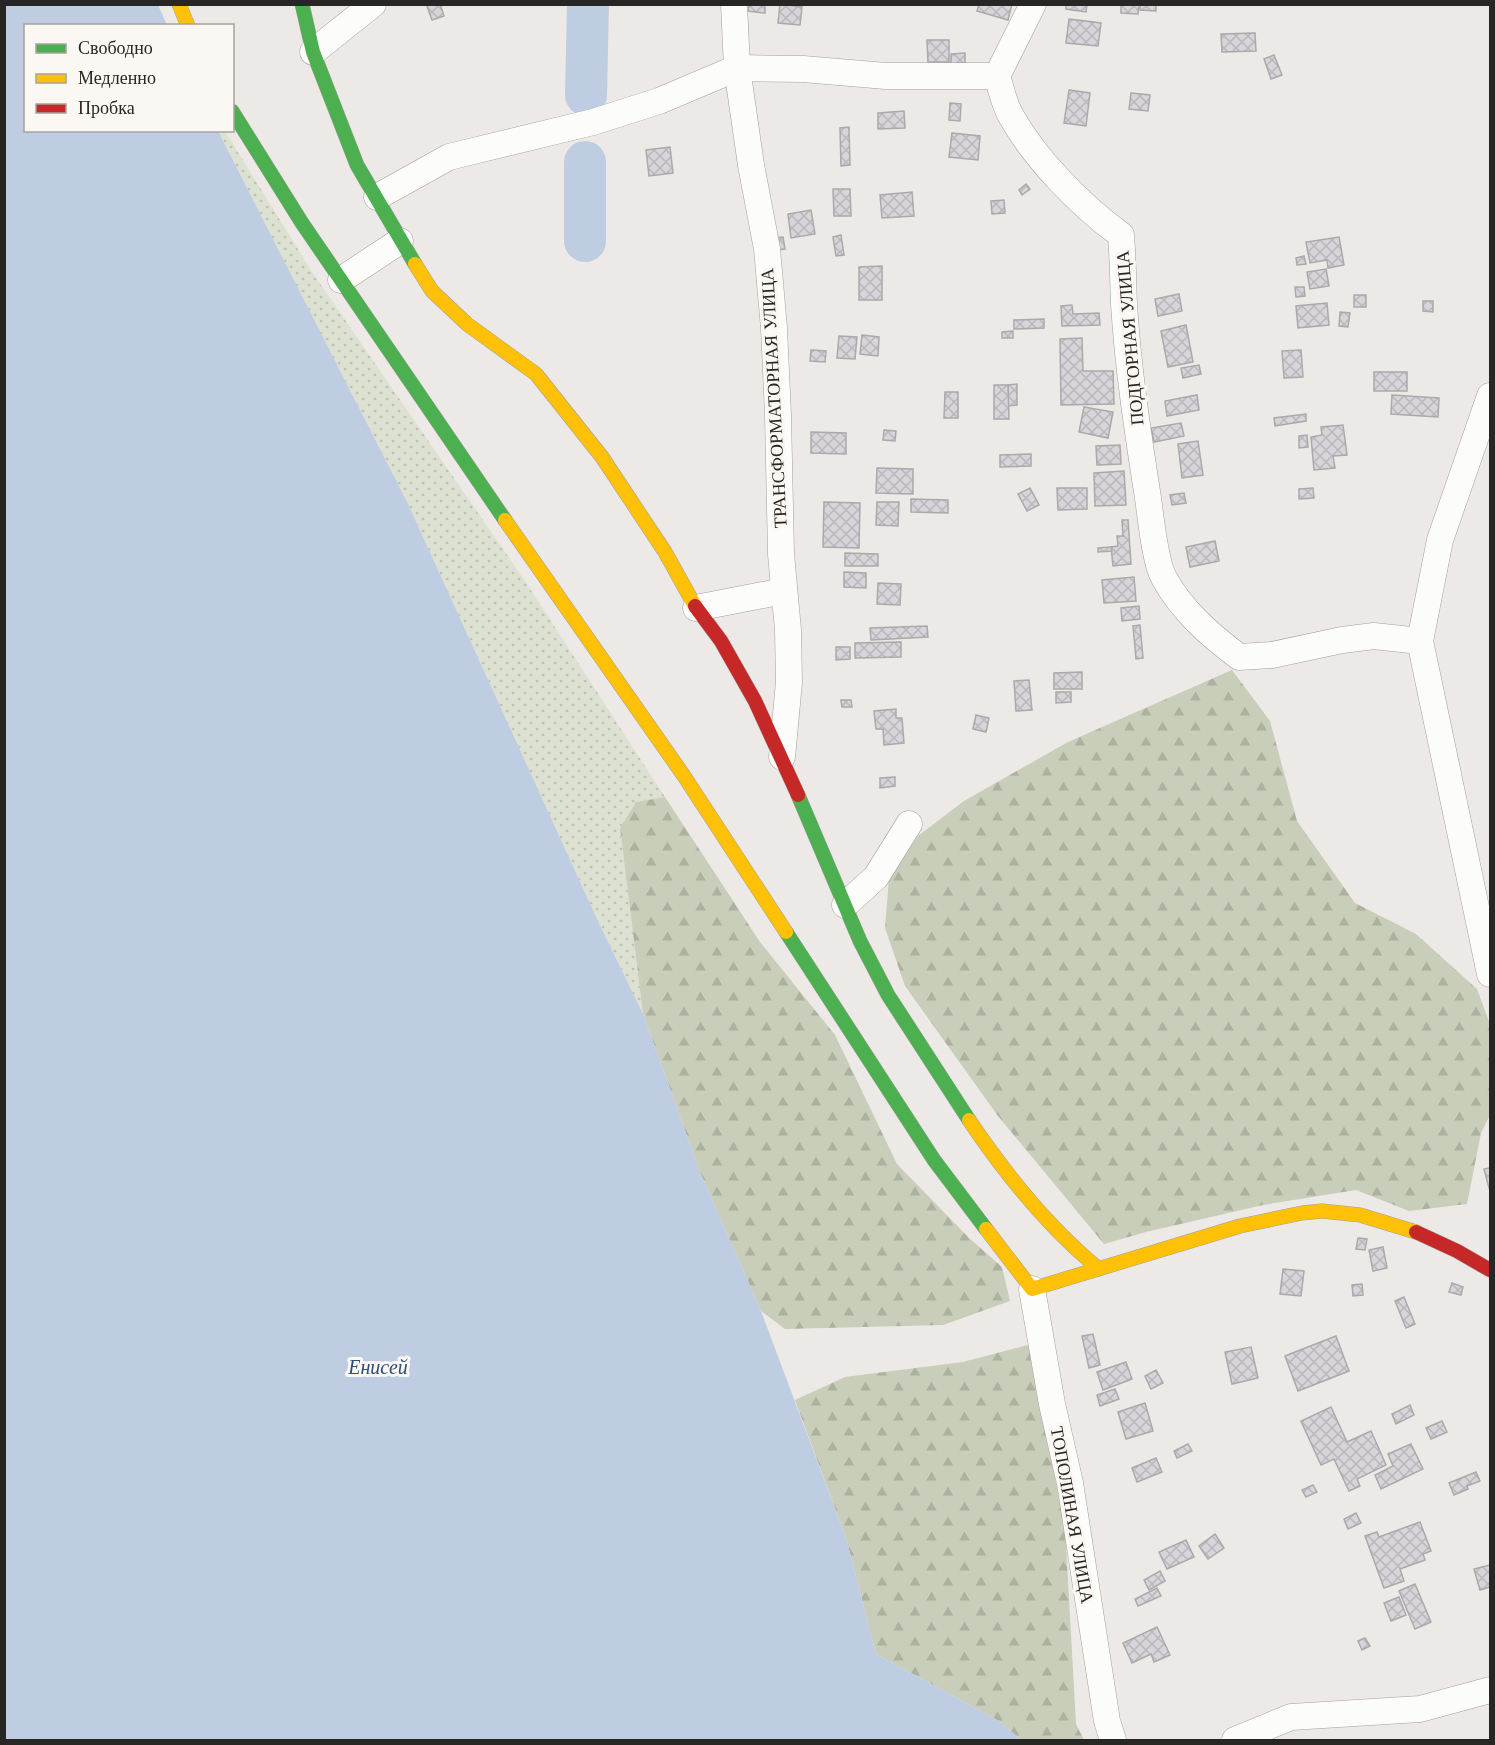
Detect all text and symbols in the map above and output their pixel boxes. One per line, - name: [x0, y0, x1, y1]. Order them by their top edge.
- legend: [24, 24, 234, 132]
- text: Свободно: [78, 37, 153, 59]
- text: Медленно: [78, 67, 156, 89]
- text: Пробка: [78, 97, 135, 119]
- street label: ПОДГОРНАЯ УЛИЦА: [1111, 250, 1149, 426]
- street label: ТРАНСФОРМАТОРНАЯ УЛИЦА: [756, 267, 792, 529]
- water label: Енисей: [347, 1355, 408, 1379]
- street label: ТОПОЛИНАЯ УЛИЦА: [1046, 1425, 1098, 1605]

